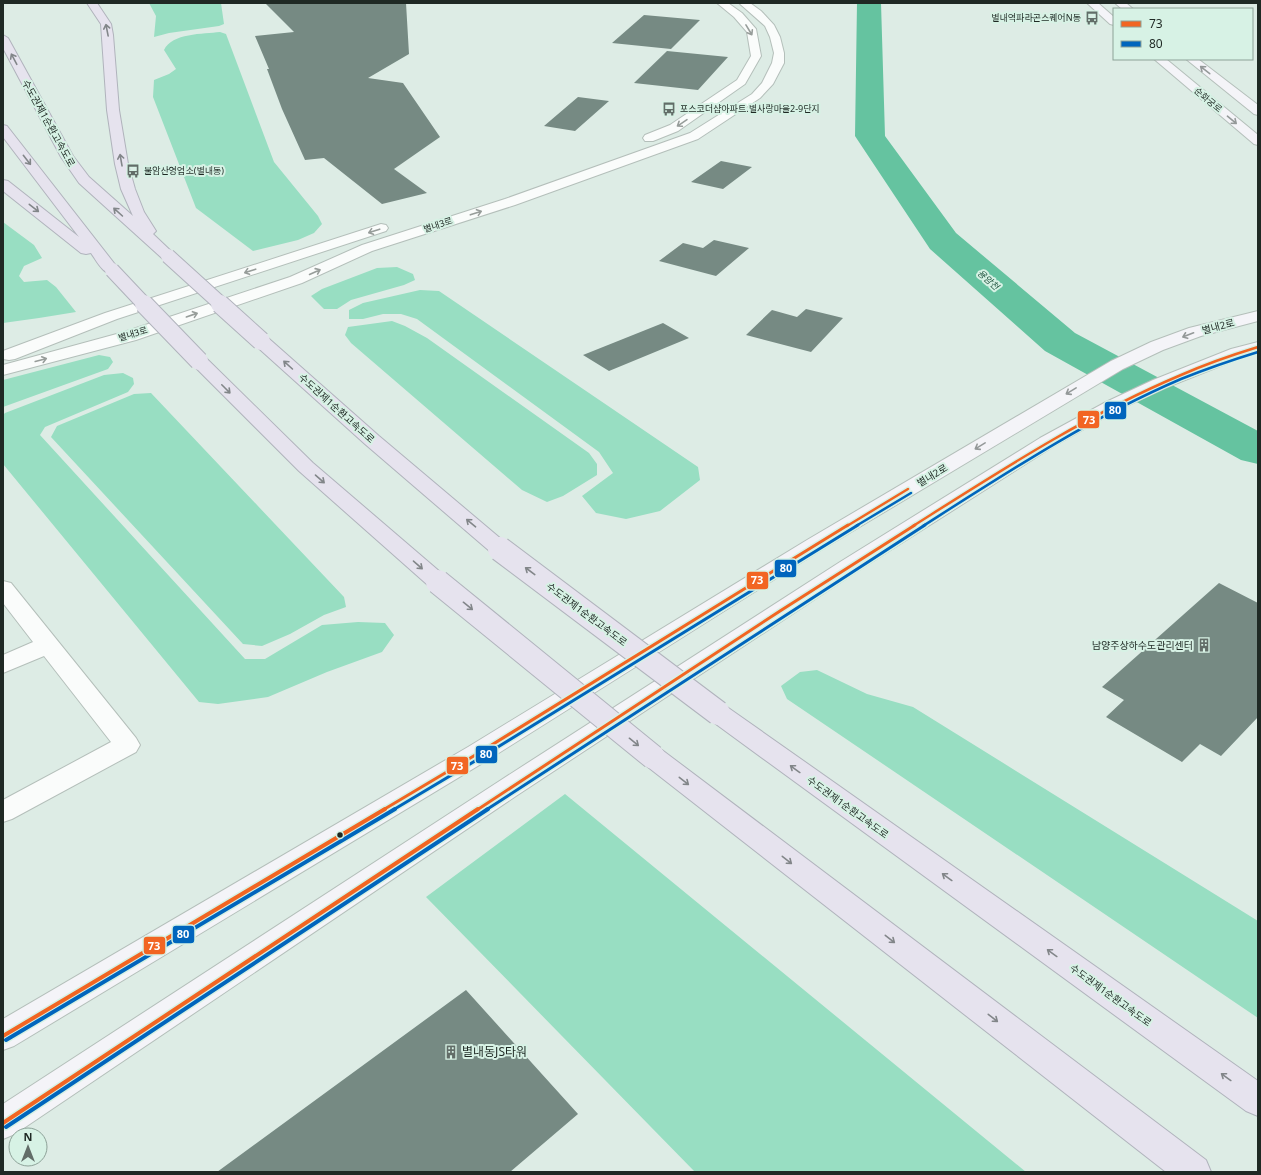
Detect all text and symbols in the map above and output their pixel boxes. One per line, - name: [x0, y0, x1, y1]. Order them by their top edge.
- legend: [1113, 8, 1253, 60]
- bus stop icon: 별내역파라곤스퀘어N동: [1084, 10, 1100, 26]
- place label: 별내역파라곤스퀘어N동: [991, 11, 1081, 24]
- text: 73: [1149, 15, 1163, 32]
- one-way arrow: [103, 24, 111, 37]
- one-way arrow: [745, 24, 754, 35]
- text: 80: [1149, 35, 1163, 52]
- one-way arrow: [10, 53, 17, 65]
- one-way arrow: [1200, 66, 1211, 74]
- street label: 수도권제1순환고속도로: [19, 77, 79, 169]
- street label: 순화궁로: [1191, 84, 1225, 115]
- bus stop icon: 포스코더샵아파트.별사랑마을2-9단지: [661, 101, 677, 117]
- place label: 포스코더샵아파트.별사랑마을2-9단지: [680, 102, 820, 115]
- one-way arrow: [1227, 115, 1237, 124]
- one-way arrow: [676, 119, 687, 128]
- one-way arrow: [117, 153, 125, 166]
- one-way arrow: [23, 154, 31, 165]
- bus stop icon: 불암산영업소(별내동): [125, 163, 141, 179]
- place label: 불암산영업소(별내동): [144, 164, 224, 177]
- one-way arrow: [28, 204, 39, 213]
- one-way arrow: [112, 207, 123, 216]
- one-way arrow: [469, 209, 482, 216]
- street label: 별내3로: [422, 214, 454, 235]
- one-way arrow: [368, 227, 380, 235]
- one-way arrow: [308, 267, 320, 275]
- water label: 용암천: [975, 267, 1003, 293]
- one-way arrow: [244, 268, 257, 275]
- one-way arrow: [186, 311, 199, 318]
- street label: 별내2로: [1200, 315, 1236, 337]
- street label: 별내3로: [117, 323, 149, 344]
- one-way arrow: [1182, 331, 1194, 339]
- one-way arrow: [34, 355, 47, 363]
- one-way arrow: [283, 360, 293, 370]
- street label: 수도권제1순환고속도로: [296, 370, 378, 446]
- one-way arrow: [221, 384, 231, 394]
- one-way arrow: [1065, 388, 1077, 396]
- line badge: 80: [1104, 401, 1127, 420]
- text: 80: [1109, 402, 1121, 417]
- line badge: 73: [1077, 410, 1100, 429]
- text: 73: [1083, 412, 1095, 427]
- one-way arrow: [974, 443, 986, 451]
- street label: 별내2로: [914, 460, 950, 490]
- one-way arrow: [314, 475, 325, 484]
- one-way arrow: [465, 519, 476, 528]
- line badge: 80: [774, 559, 797, 578]
- one-way arrow: [412, 560, 423, 569]
- text: 80: [780, 560, 792, 575]
- one-way arrow: [525, 567, 536, 576]
- line badge: 73: [746, 571, 769, 590]
- text: 73: [751, 572, 763, 587]
- street label: 수도권제1순환고속도로: [544, 579, 630, 649]
- one-way arrow: [463, 602, 473, 611]
- building icon: 남양주상하수도관리센터: [1196, 637, 1212, 653]
- place label: 남양주상하수도관리센터: [1092, 638, 1193, 652]
- one-way arrow: [628, 737, 639, 746]
- line badge: 80: [475, 745, 498, 764]
- text: 80: [480, 746, 492, 761]
- line badge: 73: [446, 756, 469, 775]
- text: 73: [451, 758, 463, 773]
- one-way arrow: [790, 765, 801, 773]
- street label: 수도권제1순환고속도로: [804, 773, 892, 841]
- one-way arrow: [679, 777, 690, 785]
- unlabelled marker: [335, 830, 345, 840]
- one-way arrow: [782, 856, 793, 864]
- one-way arrow: [941, 873, 952, 881]
- line badge: 80: [172, 925, 195, 944]
- text: 80: [177, 926, 189, 941]
- one-way arrow: [885, 935, 896, 944]
- line badge: 73: [143, 936, 166, 955]
- text: 73: [148, 938, 160, 953]
- one-way arrow: [1047, 949, 1058, 957]
- street label: 수도권제1순환고속도로: [1067, 961, 1155, 1029]
- one-way arrow: [988, 1014, 999, 1023]
- place label: 별내동JS타워: [462, 1043, 527, 1060]
- building icon: 별내동JS타워: [443, 1044, 459, 1060]
- one-way arrow: [1221, 1073, 1232, 1082]
- north arrow: [8, 1127, 48, 1167]
- text: N: [24, 1129, 32, 1144]

